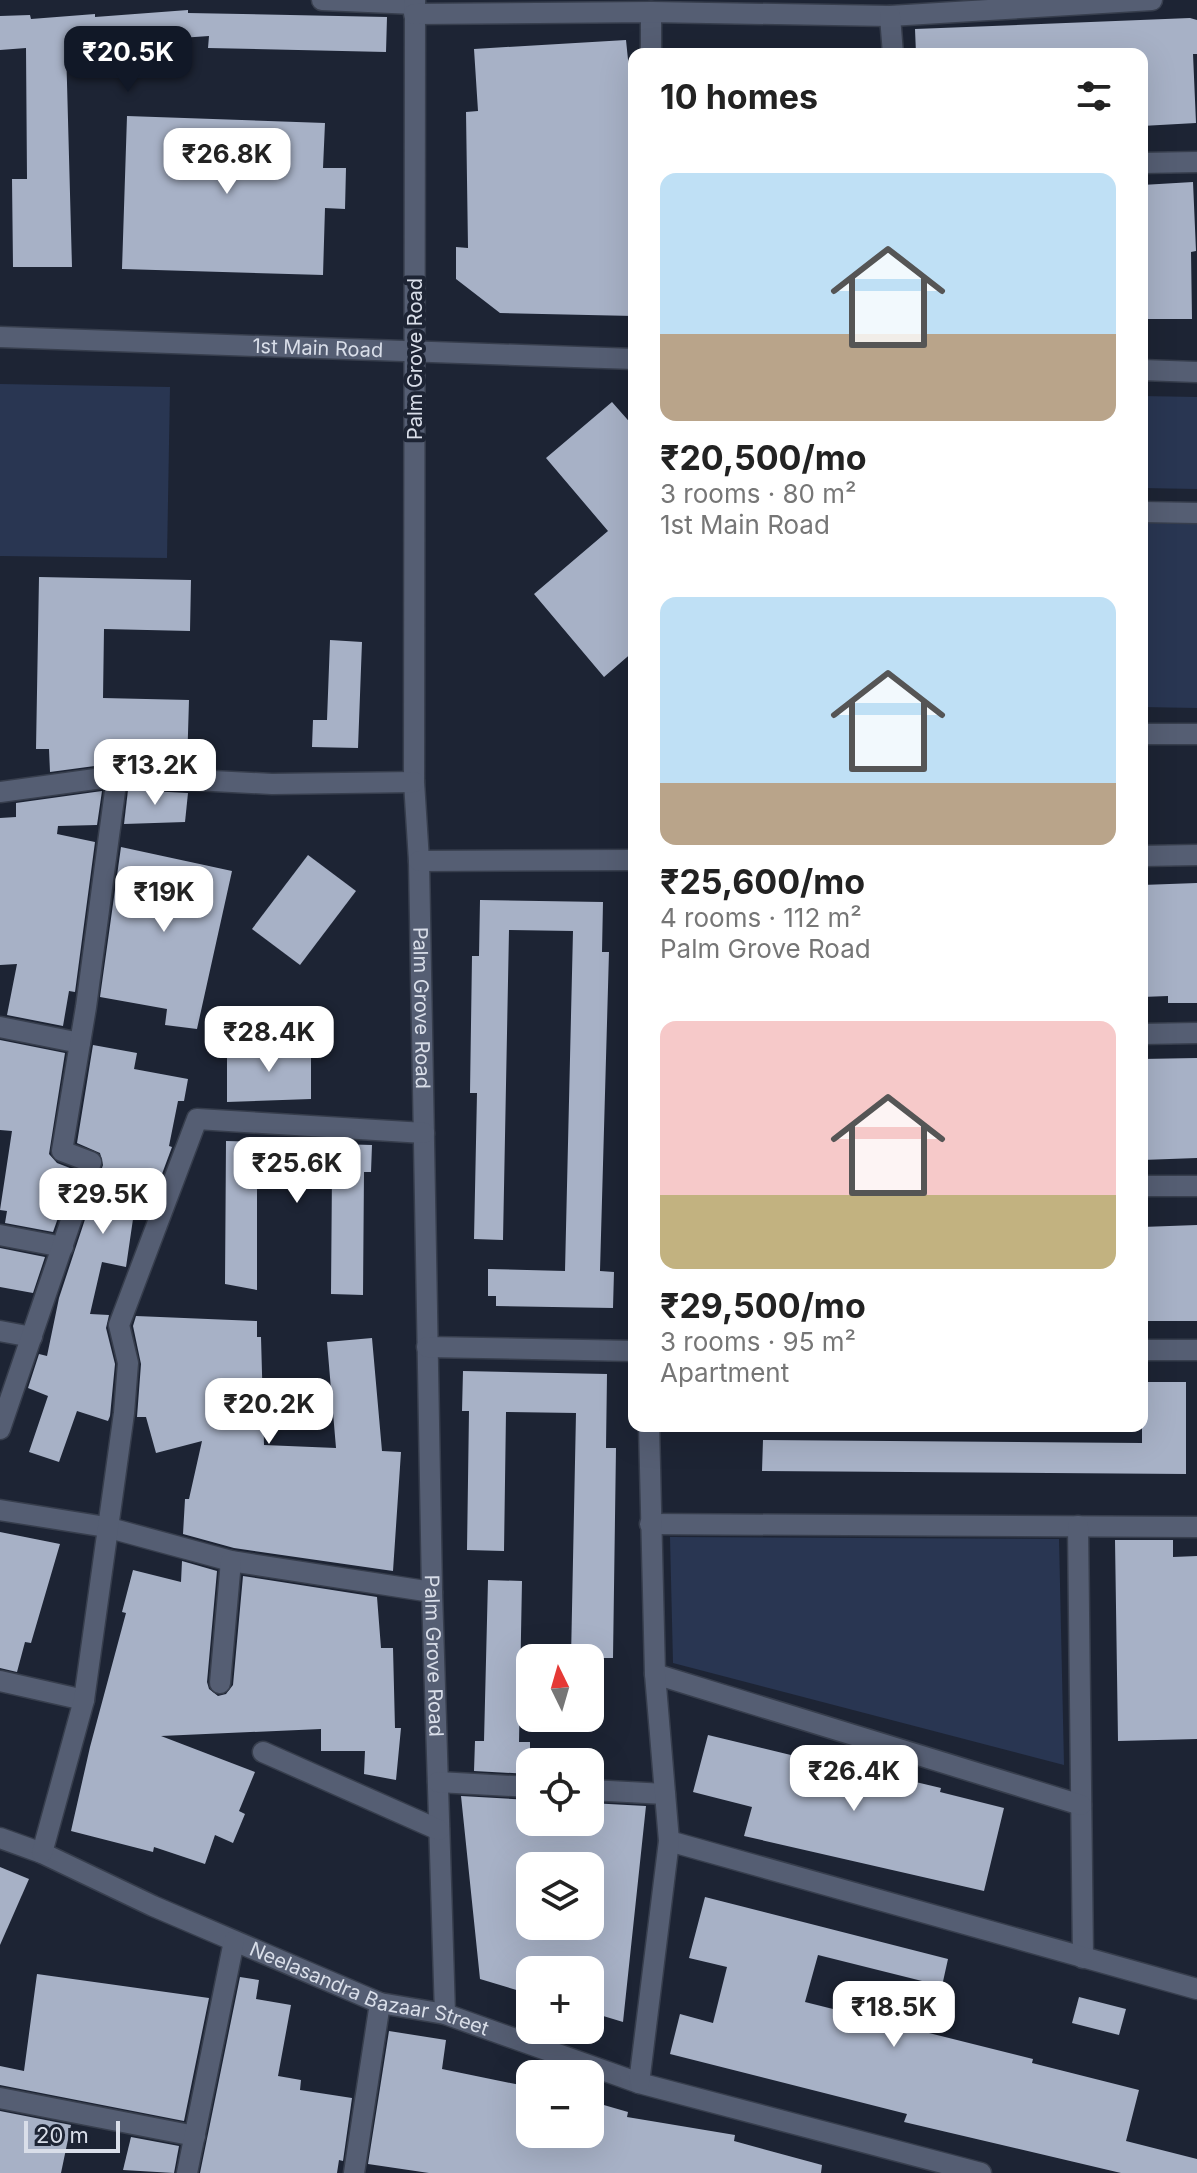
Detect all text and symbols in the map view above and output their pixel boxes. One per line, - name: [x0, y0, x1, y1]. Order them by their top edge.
- pin: ₹20.5K: [63, 26, 193, 94]
- text: ₹20.5K: [82, 36, 174, 67]
- icon: filters: [1072, 74, 1116, 118]
- text: 10 homes: [660, 76, 818, 117]
- pin: ₹26.8K: [162, 128, 292, 196]
- text: ₹26.8K: [182, 138, 272, 169]
- icon: home: [816, 225, 960, 369]
- street label: Palm Grove Road: [403, 278, 427, 440]
- street label: 1st Main Road: [252, 334, 384, 362]
- text: ₹20,500/mo: [660, 437, 867, 478]
- text: 3 rooms · 80 m²: [660, 478, 857, 509]
- text: 1st Main Road: [660, 509, 830, 540]
- icon: home: [816, 649, 960, 793]
- pin: ₹13.2K: [90, 739, 220, 807]
- text: ₹13.2K: [112, 749, 198, 780]
- text: ₹25,600/mo: [660, 861, 865, 902]
- pin: ₹19K: [117, 866, 211, 934]
- text: ₹19K: [133, 876, 195, 907]
- text: 4 rooms · 112 m²: [660, 902, 862, 933]
- street label: Palm Grove Road: [408, 927, 435, 1089]
- text: Palm Grove Road: [660, 933, 871, 964]
- pin: ₹28.4K: [204, 1006, 334, 1074]
- text: ₹28.4K: [223, 1016, 315, 1047]
- icon: home: [816, 1073, 960, 1217]
- pin: ₹25.6K: [232, 1137, 362, 1205]
- text: ₹25.6K: [252, 1147, 342, 1178]
- pin: ₹29.5K: [38, 1168, 168, 1236]
- text: ₹29.5K: [57, 1178, 149, 1209]
- text: ₹29,500/mo: [660, 1285, 866, 1326]
- text: 3 rooms · 95 m²: [660, 1326, 856, 1357]
- text: Apartment: [660, 1357, 789, 1388]
- pin: ₹20.2K: [204, 1378, 334, 1446]
- text: ₹20.2K: [223, 1388, 315, 1419]
- street label: Palm Grove Road: [420, 1574, 448, 1737]
- north arrow: [516, 1644, 604, 1732]
- map controls: [516, 1644, 604, 2148]
- pin: ₹26.4K: [789, 1745, 919, 1813]
- button: locate: [516, 1748, 604, 1836]
- text: ₹26.4K: [808, 1755, 900, 1786]
- button: layers: [516, 1852, 604, 1940]
- street label: Neelasandra Bazaar Street: [246, 1937, 493, 2041]
- button: +: [516, 1956, 604, 2044]
- pin: ₹18.5K: [829, 1981, 959, 2049]
- text: ₹18.5K: [851, 1991, 937, 2022]
- button: −: [516, 2060, 604, 2148]
- scale bar: [24, 2117, 120, 2153]
- text: 20 m: [36, 2122, 89, 2148]

